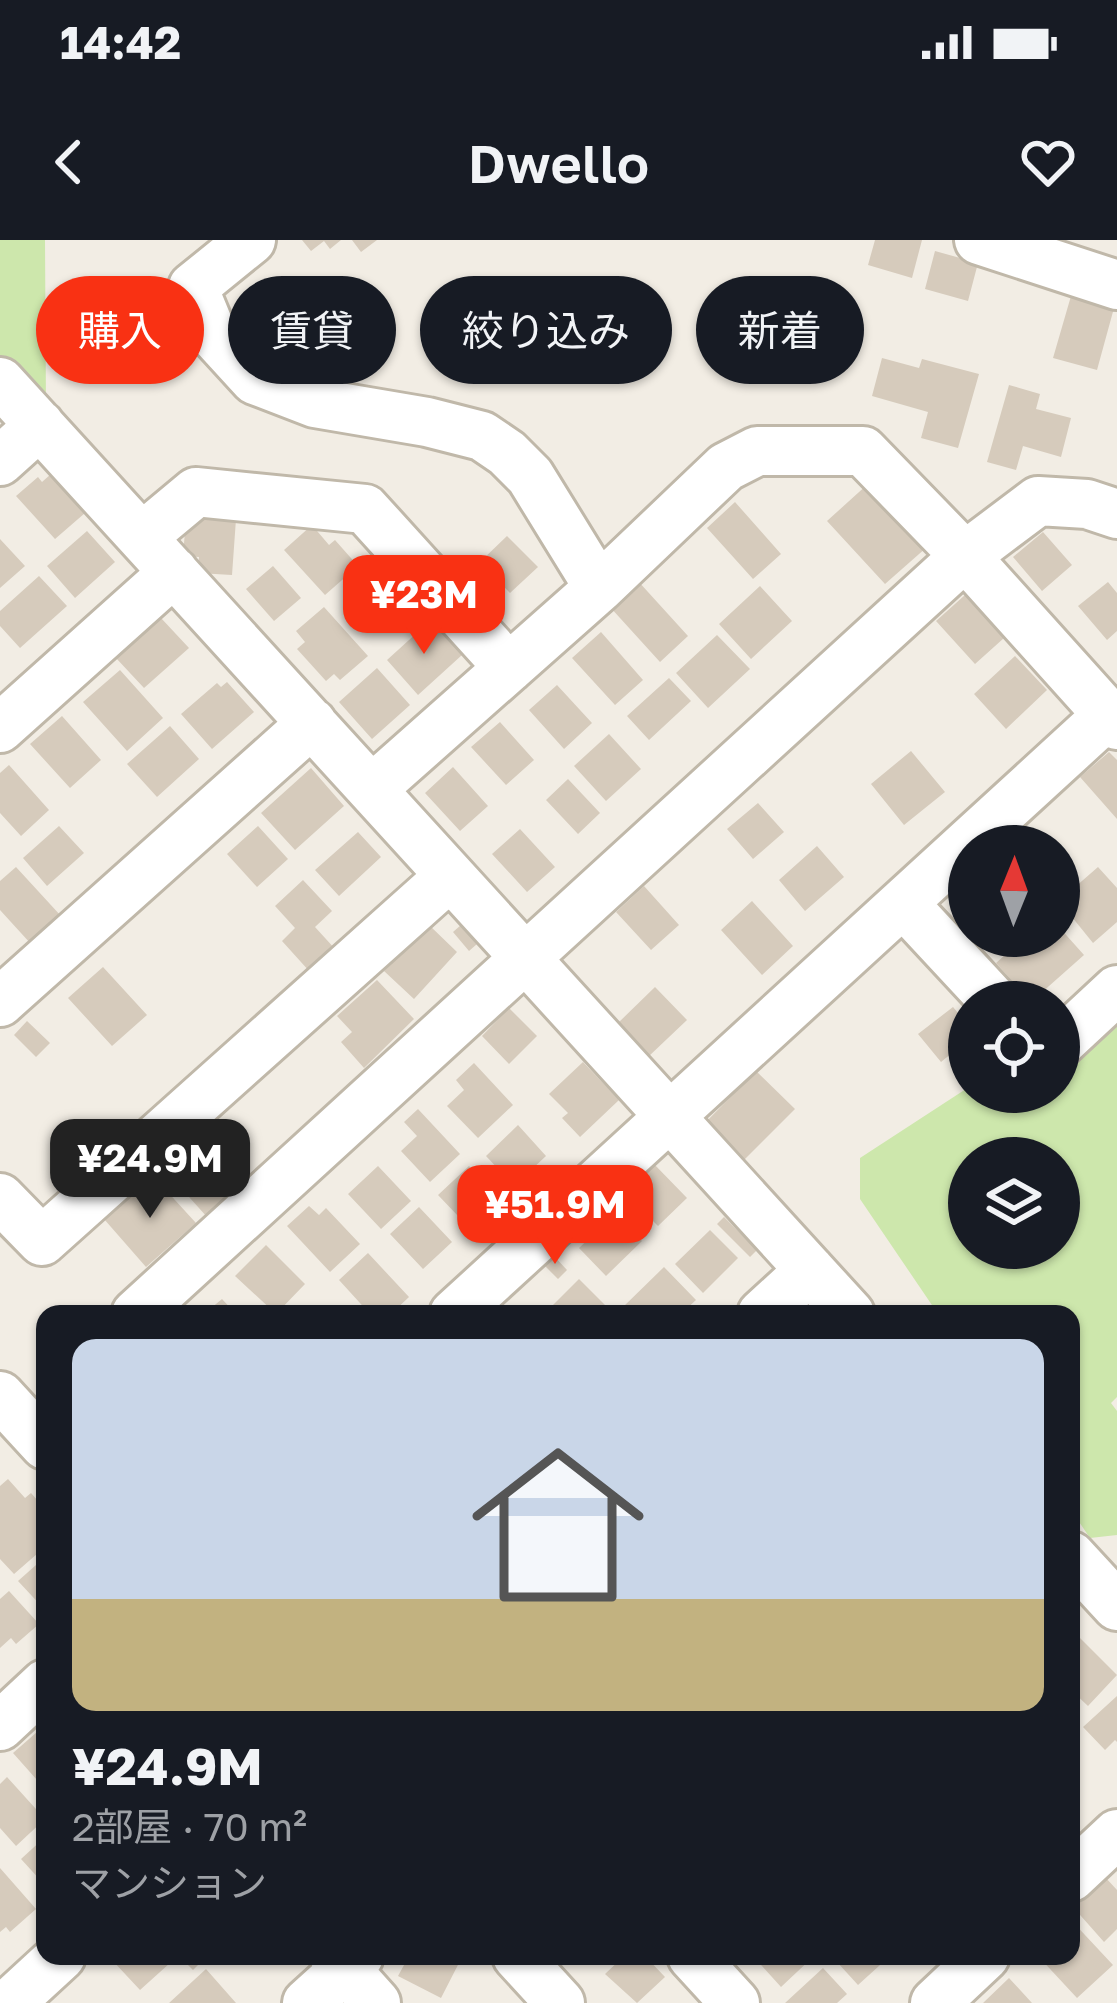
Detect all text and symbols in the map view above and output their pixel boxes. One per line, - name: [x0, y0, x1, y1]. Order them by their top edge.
- text: 14:42: [60, 15, 181, 69]
- icon: back: [36, 129, 102, 195]
- icon: heart: [1015, 129, 1081, 195]
- text: Dwello: [468, 130, 649, 195]
- chip: 購入: [36, 276, 204, 384]
- chip: 賃貸: [228, 276, 396, 384]
- chip: 絞り込み: [420, 276, 672, 384]
- chip: 新着: [696, 276, 864, 384]
- pin: ¥23M: [353, 555, 495, 657]
- text: ¥23M: [370, 570, 478, 617]
- north arrow: [948, 825, 1080, 957]
- map controls: [948, 825, 1080, 1269]
- button: locate: [948, 981, 1080, 1113]
- pin: ¥24.9M: [52, 1119, 248, 1221]
- text: ¥24.9M: [77, 1134, 223, 1181]
- button: layers: [948, 1137, 1080, 1269]
- pin: ¥51.9M: [457, 1165, 653, 1267]
- text: ¥51.9M: [484, 1180, 626, 1227]
- icon: home: [450, 1417, 666, 1633]
- text: ¥24.9M: [72, 1735, 263, 1796]
- text: 2部屋 · 70 m²: [72, 1803, 307, 1850]
- text: マンション: [72, 1859, 267, 1906]

